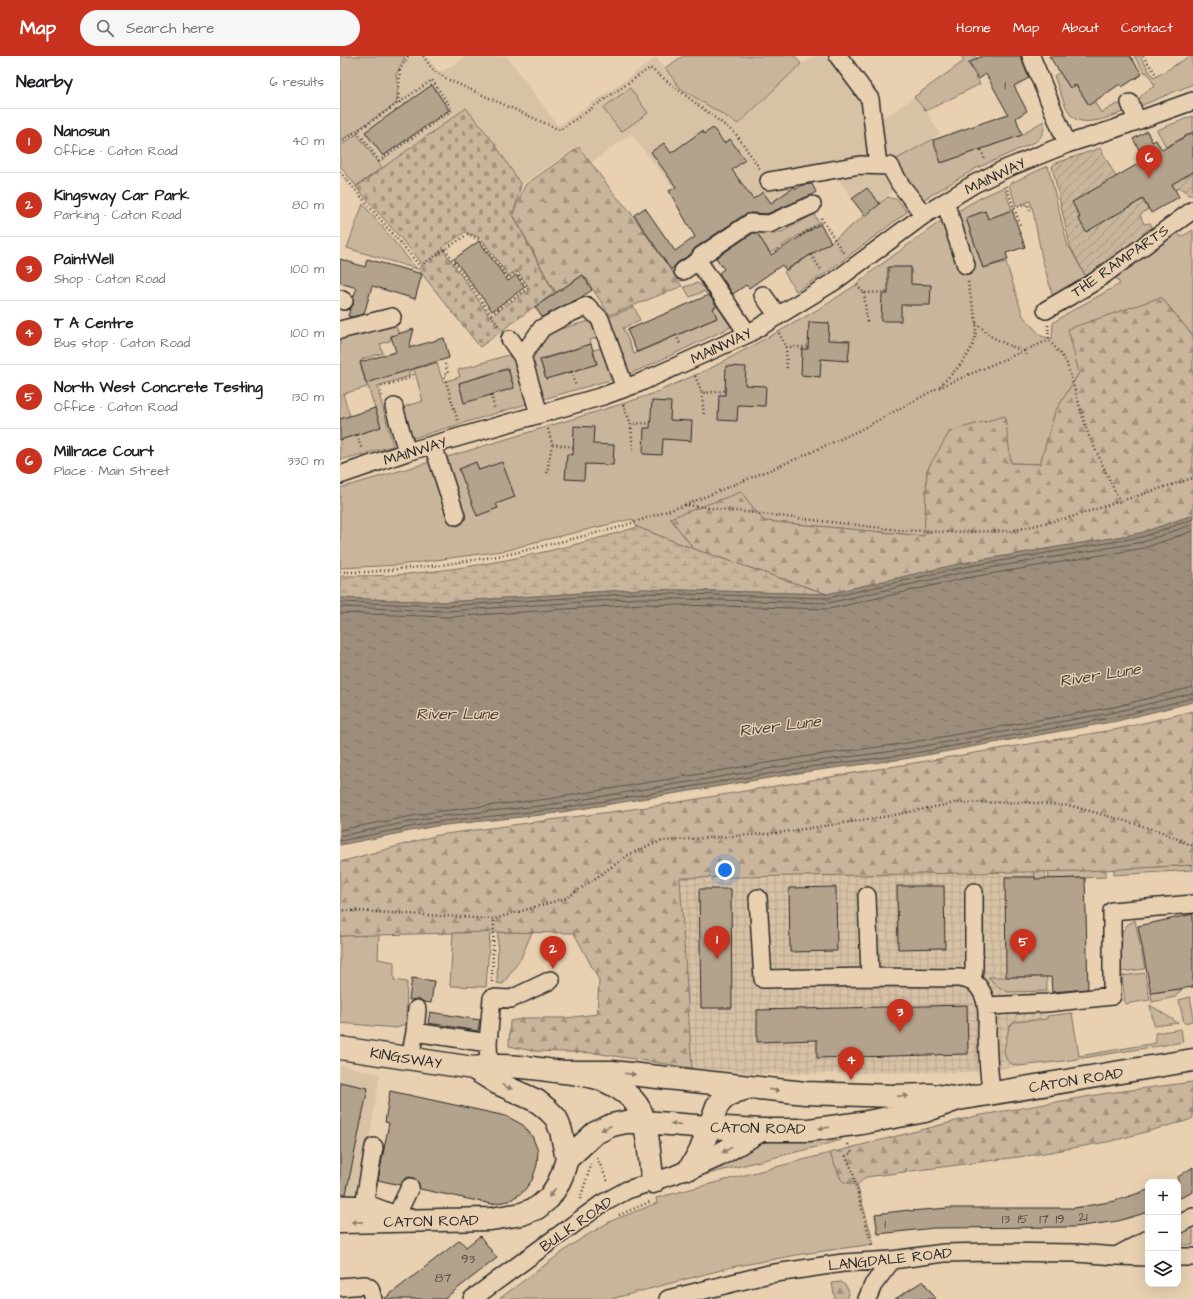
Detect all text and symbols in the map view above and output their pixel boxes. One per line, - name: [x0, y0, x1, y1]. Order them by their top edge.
- search box: [80, 10, 360, 46]
- text: Map: [20, 15, 56, 42]
- icon: search: [94, 17, 116, 39]
- text: Search here: [126, 18, 215, 39]
- text: Home: [956, 18, 991, 38]
- text: Map: [1013, 18, 1039, 38]
- text: About: [1061, 18, 1099, 38]
- text: Contact: [1121, 18, 1173, 38]
- text: Nearby: [16, 70, 73, 94]
- text: 6 results: [269, 73, 324, 91]
- house number: 1: [1004, 76, 1006, 94]
- text: Nanosun: [54, 121, 110, 142]
- text: 1: [28, 132, 30, 150]
- text: 40 m: [292, 132, 324, 150]
- text: Office · Caton Road: [54, 142, 178, 160]
- pin: 6: [1136, 145, 1162, 178]
- street label: MAINWAY: [961, 153, 1029, 200]
- text: Kingsway Car Park: [54, 185, 189, 206]
- text: 2: [25, 196, 33, 214]
- text: 80 m: [292, 196, 324, 214]
- text: Parking · Caton Road: [54, 206, 181, 224]
- street label: THE RAMPARTS: [1067, 220, 1174, 303]
- text: PaintWell: [54, 249, 114, 270]
- text: 3: [26, 260, 32, 278]
- text: 100 m: [291, 260, 324, 278]
- text: Shop · Caton Road: [54, 270, 166, 288]
- text: T A Centre: [54, 313, 134, 334]
- street label: MAINWAY: [687, 323, 755, 370]
- text: 4: [25, 324, 33, 342]
- text: 100 m: [291, 324, 324, 342]
- text: Bus stop · Caton Road: [54, 334, 190, 352]
- text: North West Concrete Testing: [54, 377, 263, 398]
- text: 5: [24, 388, 34, 406]
- text: 130 m: [292, 388, 324, 406]
- text: Office · Caton Road: [54, 398, 178, 416]
- street label: MAINWAY: [381, 432, 449, 471]
- text: Millrace Court: [54, 441, 154, 462]
- text: 6: [25, 452, 33, 470]
- text: 330 m: [287, 452, 324, 470]
- text: Place · Main Street: [54, 462, 170, 480]
- water label: River Lune: [1058, 658, 1144, 692]
- water label: River Lune: [416, 703, 499, 725]
- water label: River Lune: [738, 710, 823, 742]
- your location: [715, 860, 735, 880]
- pin: 1: [704, 926, 730, 959]
- pin: 5: [1010, 929, 1036, 962]
- pin: 2: [540, 936, 566, 969]
- pin: 3: [887, 999, 913, 1032]
- street label: KINGSWAY: [368, 1042, 443, 1075]
- pin: 4: [838, 1047, 864, 1080]
- street label: CATON ROAD: [1027, 1063, 1125, 1098]
- one-way arrow: [624, 1071, 637, 1078]
- one-way arrow: [501, 1085, 513, 1091]
- one-way arrow: [768, 1087, 780, 1093]
- one-way arrow: [897, 1092, 909, 1099]
- street label: CATON ROAD: [710, 1117, 806, 1140]
- one-way arrow: [670, 1121, 682, 1128]
- one-way arrow: [601, 1125, 612, 1131]
- one-way arrow: [818, 1125, 830, 1131]
- one-way arrow: [722, 1147, 733, 1153]
- map controls: [1145, 1179, 1181, 1287]
- button: +: [1145, 1179, 1181, 1215]
- one-way arrow: [548, 1188, 556, 1199]
- street label: BULK ROAD: [536, 1191, 617, 1257]
- house number: 21: [1078, 1208, 1088, 1226]
- street label: CATON ROAD: [383, 1210, 479, 1233]
- house number: 13: [1002, 1210, 1011, 1228]
- house number: 15: [1018, 1210, 1028, 1228]
- house number: 17: [1039, 1210, 1049, 1228]
- house number: 19: [1055, 1210, 1065, 1228]
- house number: 1: [884, 1215, 886, 1233]
- button: −: [1145, 1215, 1181, 1251]
- one-way arrow: [350, 1219, 363, 1225]
- street label: LANGDALE ROAD: [827, 1243, 953, 1276]
- house number: 93: [461, 1250, 475, 1268]
- button: layers: [1145, 1251, 1181, 1287]
- house number: 87: [435, 1269, 451, 1287]

